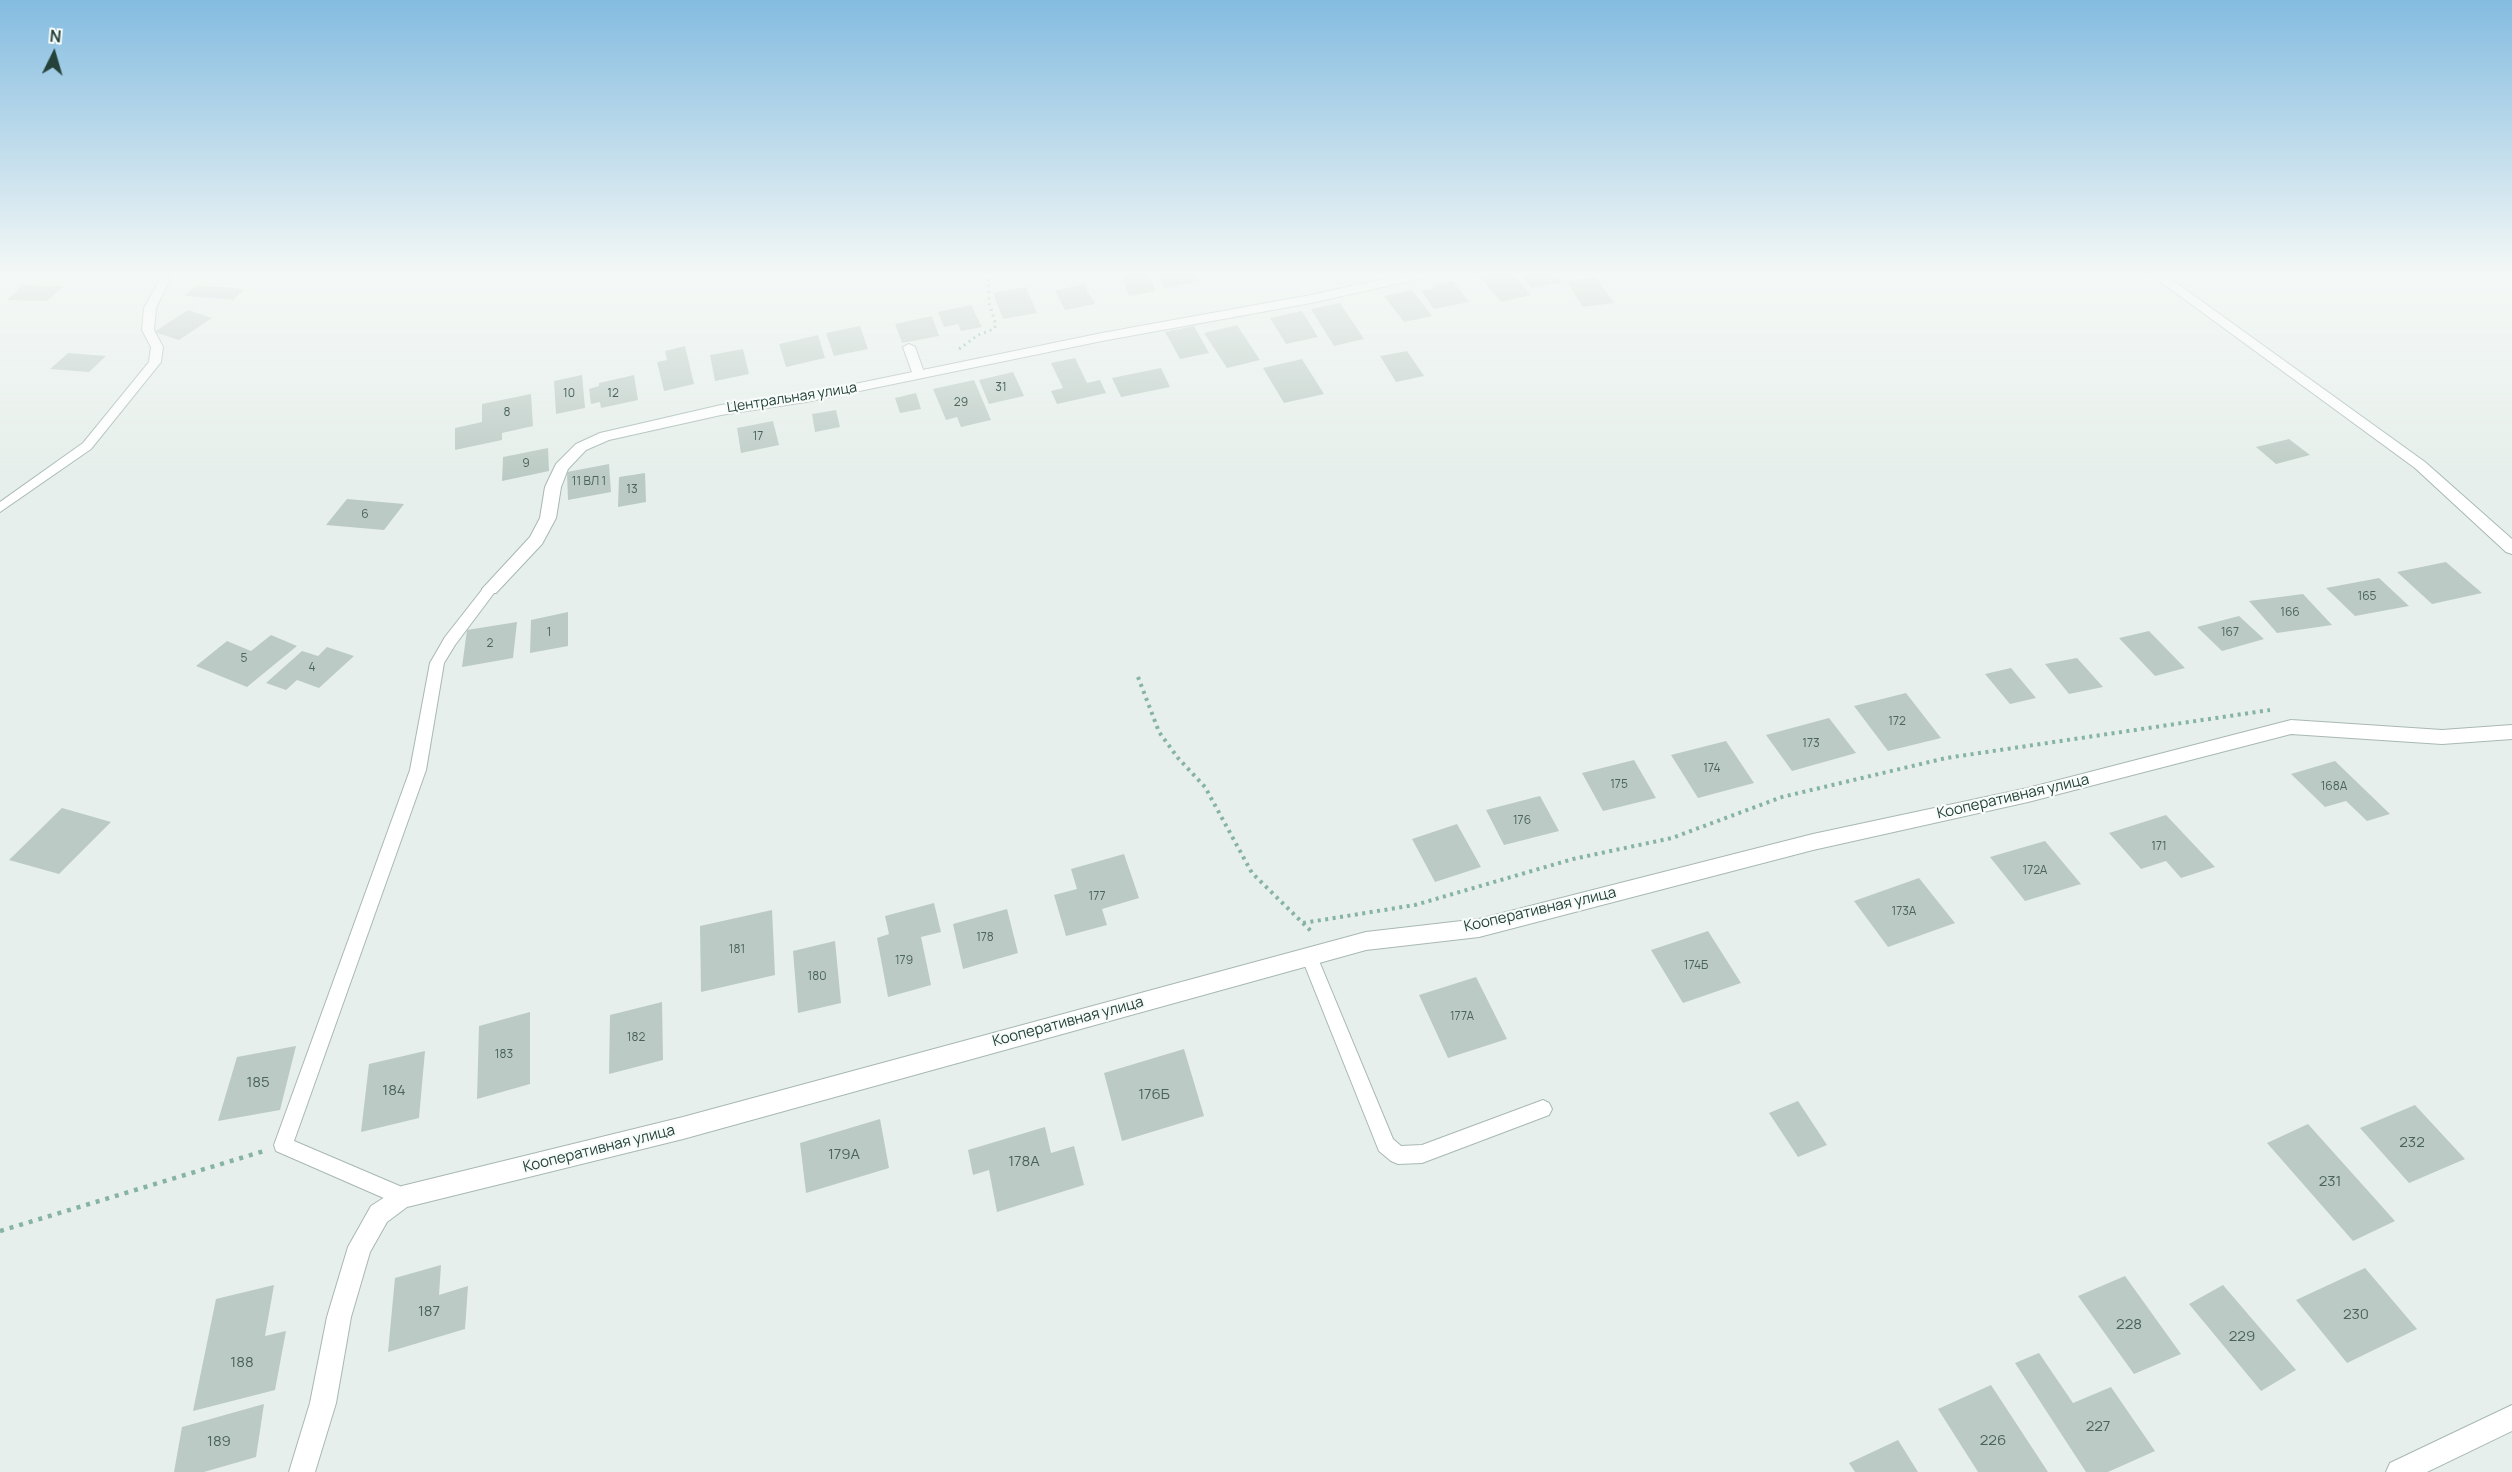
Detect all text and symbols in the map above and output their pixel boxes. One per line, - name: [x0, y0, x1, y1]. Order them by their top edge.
- north arrow: [24, 24, 84, 84]
- text: N: [49, 25, 62, 48]
- street label: Центральная улица: [726, 379, 858, 417]
- house number: 31: [995, 381, 1007, 395]
- house number: 10: [563, 387, 575, 401]
- house number: 12: [607, 387, 619, 401]
- house number: 29: [954, 396, 968, 410]
- house number: 8: [504, 406, 510, 420]
- house number: 17: [753, 430, 763, 444]
- house number: 9: [522, 457, 530, 471]
- house number: 11 ВЛ 1: [572, 475, 606, 489]
- house number: 13: [626, 483, 638, 497]
- house number: 6: [361, 508, 369, 522]
- house number: 165: [2357, 590, 2377, 604]
- house number: 166: [2280, 606, 2300, 620]
- house number: 1: [547, 626, 551, 640]
- house number: 167: [2221, 626, 2239, 640]
- house number: 2: [487, 637, 493, 651]
- house number: 5: [241, 652, 247, 666]
- house number: 4: [308, 661, 316, 675]
- house number: 172: [1888, 715, 1906, 729]
- house number: 173: [1802, 737, 1820, 751]
- house number: 174: [1703, 762, 1721, 776]
- street label: Кооперативная улица: [1935, 771, 2091, 823]
- house number: 175: [1610, 778, 1628, 792]
- house number: 168А: [2321, 780, 2347, 794]
- house number: 176: [1513, 814, 1531, 828]
- house number: 171: [2151, 840, 2167, 854]
- house number: 172А: [2023, 864, 2047, 878]
- street label: Кооперативная улица: [1462, 884, 1618, 936]
- house number: 177: [1088, 890, 1106, 904]
- house number: 173А: [1892, 905, 1916, 919]
- house number: 178: [976, 931, 994, 945]
- house number: 181: [729, 943, 745, 957]
- house number: 179: [895, 954, 913, 968]
- house number: 174Б: [1684, 959, 1708, 973]
- house number: 180: [808, 970, 826, 984]
- street label: Кооперативная улица: [991, 993, 1145, 1051]
- house number: 177А: [1450, 1010, 1474, 1024]
- house number: 182: [627, 1031, 645, 1045]
- house number: 183: [495, 1048, 513, 1062]
- house number: 185: [246, 1074, 270, 1092]
- house number: 184: [382, 1082, 406, 1100]
- house number: 176Б: [1138, 1086, 1170, 1104]
- street label: Кооперативная улица: [521, 1121, 677, 1177]
- house number: 232: [2399, 1134, 2425, 1152]
- house number: 179А: [828, 1146, 860, 1164]
- house number: 178А: [1008, 1153, 1040, 1171]
- house number: 231: [2319, 1173, 2341, 1191]
- house number: 187: [418, 1303, 440, 1321]
- house number: 230: [2343, 1306, 2369, 1324]
- house number: 228: [2116, 1316, 2142, 1334]
- house number: 229: [2229, 1328, 2255, 1346]
- house number: 188: [230, 1354, 254, 1372]
- house number: 227: [2086, 1418, 2110, 1436]
- house number: 226: [1980, 1432, 2006, 1450]
- house number: 189: [207, 1433, 231, 1451]

